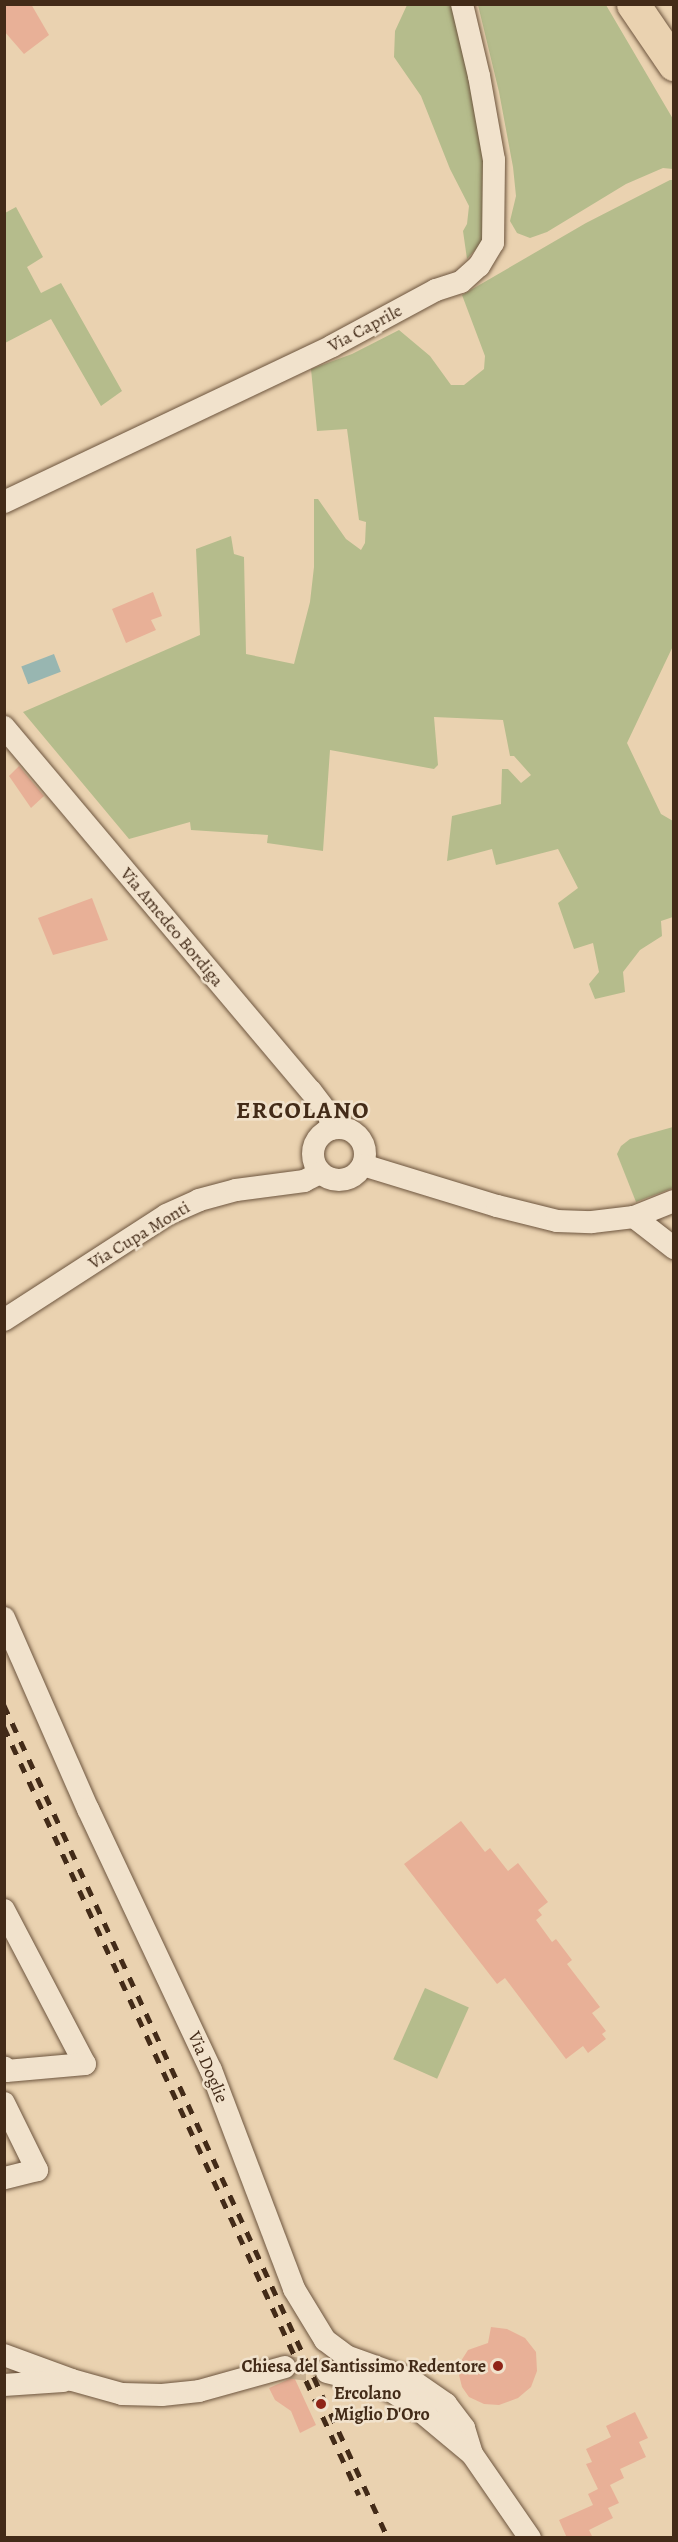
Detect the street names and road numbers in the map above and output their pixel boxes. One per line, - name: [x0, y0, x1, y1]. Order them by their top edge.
- street label: Via Caprile: [324, 299, 406, 357]
- street label: Via Amedeo Bordiga: [116, 863, 228, 991]
- street label: Via Cupa Monti: [84, 1196, 194, 1274]
- street label: Via Doglie: [183, 2028, 233, 2106]

